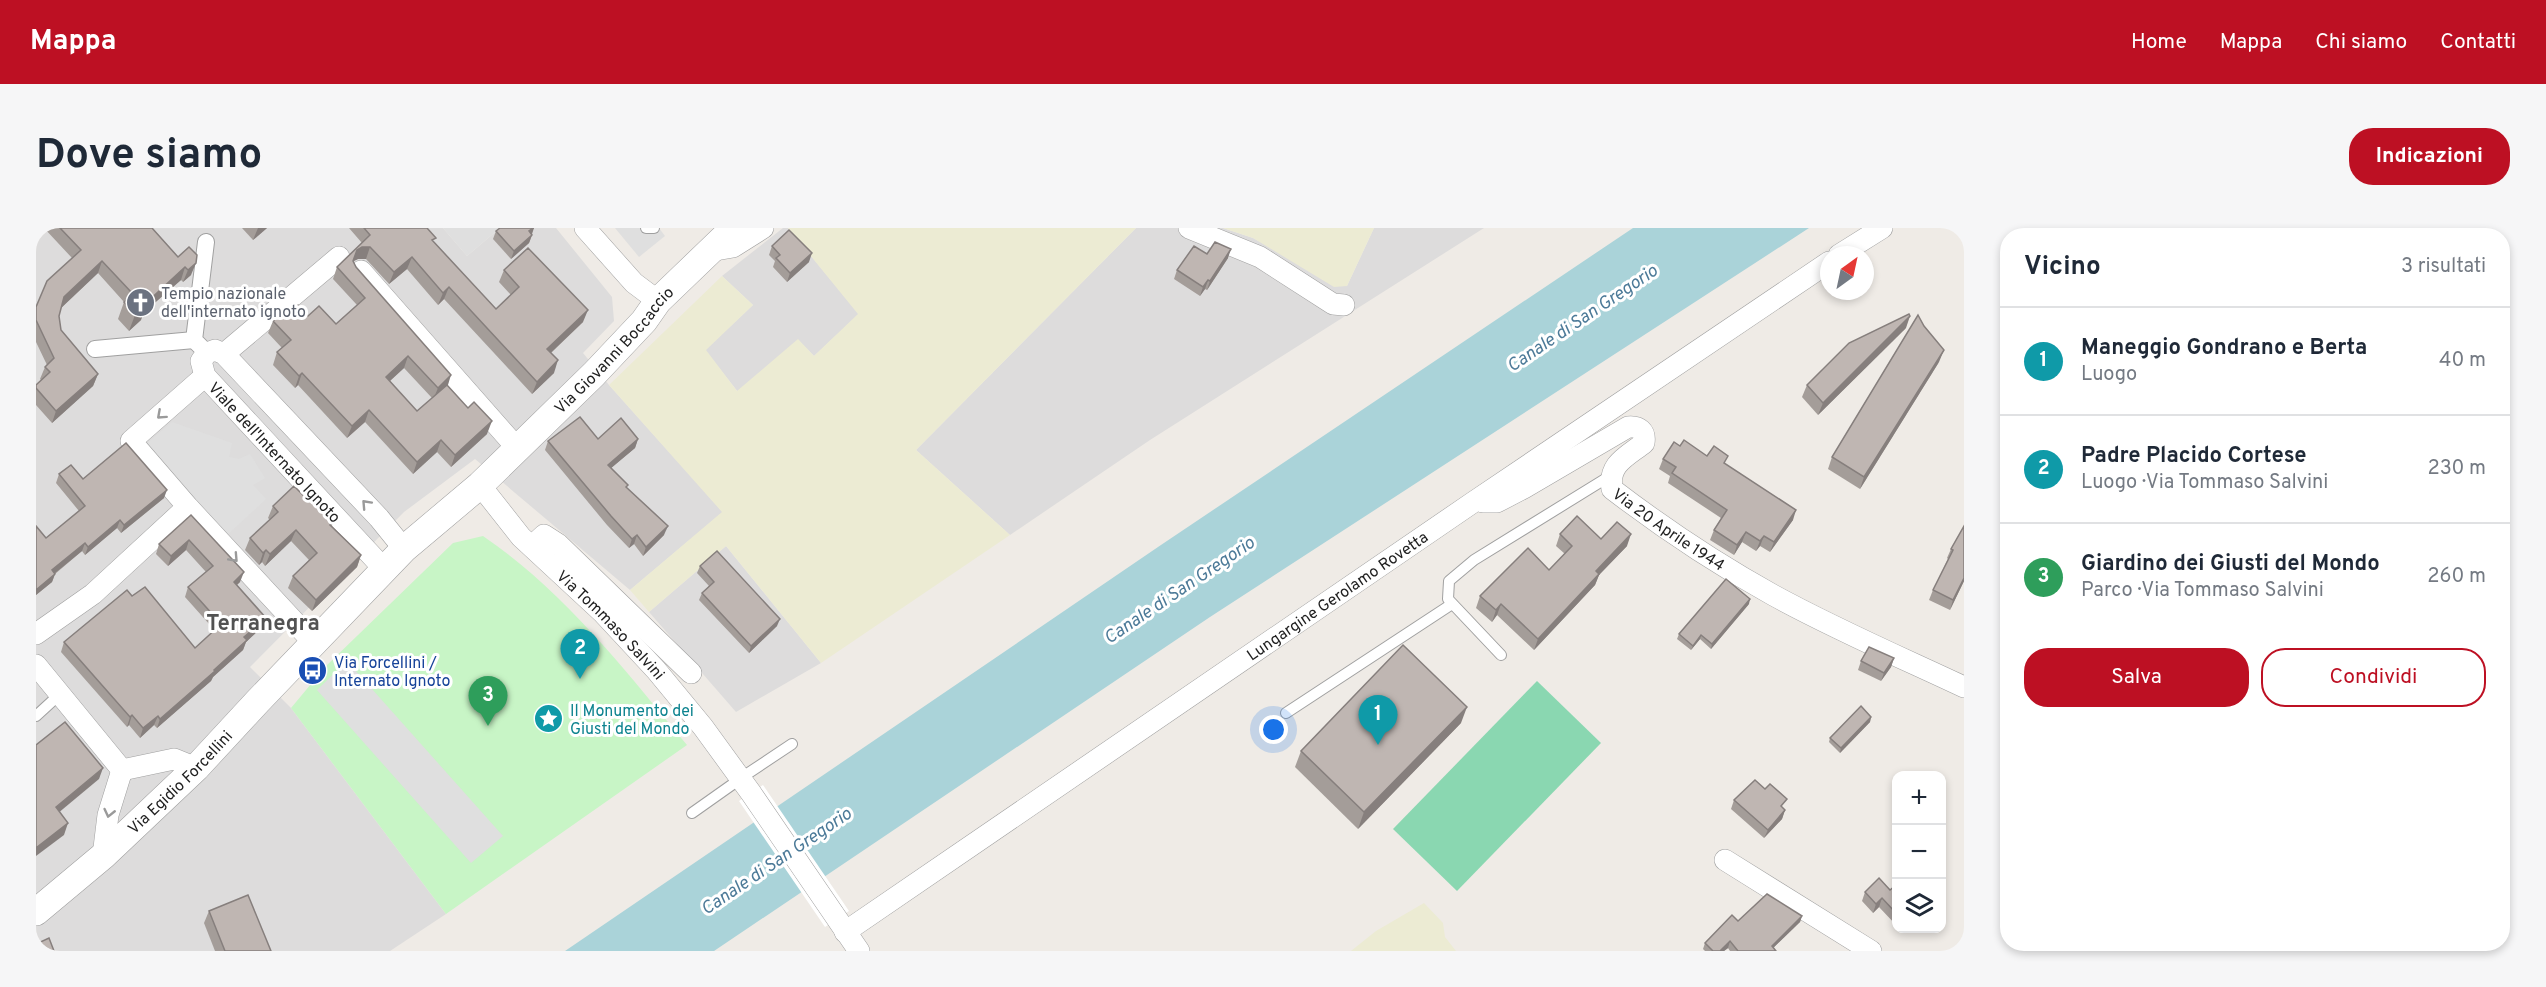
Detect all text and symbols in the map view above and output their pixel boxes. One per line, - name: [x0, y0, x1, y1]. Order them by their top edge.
- text: Mappa: [30, 24, 116, 60]
- text: Home: [2131, 29, 2187, 56]
- text: Mappa: [2220, 29, 2282, 56]
- text: Chi siamo: [2315, 29, 2407, 56]
- text: Contatti: [2440, 29, 2516, 56]
- button: Indicazioni: [2349, 128, 2510, 185]
- text: Dove siamo: [36, 130, 262, 183]
- north arrow: [1820, 246, 1874, 300]
- text: Vicino: [2024, 251, 2101, 284]
- text: 3 risultati: [2401, 254, 2486, 280]
- water label: Canale di San Gregorio: [1503, 260, 1663, 378]
- street label: Via Giovanni Boccaccio: [551, 283, 679, 419]
- place label: Tempio nazionale dell'internato ignoto: [161, 285, 306, 323]
- church icon: Tempio nazionale dell'internato ignoto: [124, 286, 156, 318]
- text: Maneggio Gondrano e Berta: [2081, 335, 2367, 362]
- text: 1: [2040, 348, 2048, 374]
- text: 40 m: [2439, 348, 2486, 374]
- text: Luogo: [2081, 362, 2137, 388]
- street label: Viale dell'Internato Ignoto: [203, 379, 344, 528]
- one-way arrow: [157, 408, 168, 419]
- text: Padre Placido Cortese: [2081, 443, 2307, 470]
- text: 2: [2037, 456, 2050, 482]
- text: 230 m: [2427, 456, 2486, 482]
- text: Luogo · Via Tommaso Salvini: [2081, 470, 2328, 496]
- street label: Via 20 Aprile 1944: [1608, 485, 1728, 576]
- one-way arrow: [362, 501, 373, 511]
- street label: Lungargine Gerolamo Rovetta: [1244, 528, 1433, 666]
- water label: Canale di San Gregorio: [1100, 532, 1260, 650]
- one-way arrow: [227, 551, 238, 561]
- text: Giardino dei Giusti del Mondo: [2081, 551, 2380, 578]
- text: 3: [2038, 564, 2050, 590]
- text: 260 m: [2427, 564, 2486, 590]
- street label: Via Tommaso Salvini: [551, 567, 668, 685]
- text: Parco · Via Tommaso Salvini: [2081, 578, 2324, 604]
- district label: Terranegra: [206, 611, 320, 638]
- pin: 2: [560, 630, 600, 679]
- button: Salva: [2024, 648, 2249, 707]
- button: Condividi: [2261, 648, 2486, 707]
- place label: Via Forcellini / Internato Ignoto: [334, 654, 451, 692]
- bus stop icon: Via Forcellini / Internato Ignoto: [297, 655, 329, 687]
- pin: 3: [468, 676, 508, 726]
- pin: 1: [1358, 696, 1398, 745]
- place label: Il Monumento dei Giusti del Mondo: [570, 702, 694, 740]
- place icon: Il Monumento dei Giusti del Mondo: [533, 703, 565, 735]
- your location: [1259, 715, 1288, 744]
- street label: Via Egidio Forcellini: [124, 727, 238, 839]
- map controls: [1892, 771, 1946, 933]
- button: +: [1892, 771, 1946, 825]
- water label: Canale di San Gregorio: [697, 803, 857, 921]
- one-way arrow: [104, 808, 117, 818]
- button: −: [1892, 825, 1946, 879]
- button: layers: [1892, 879, 1946, 933]

